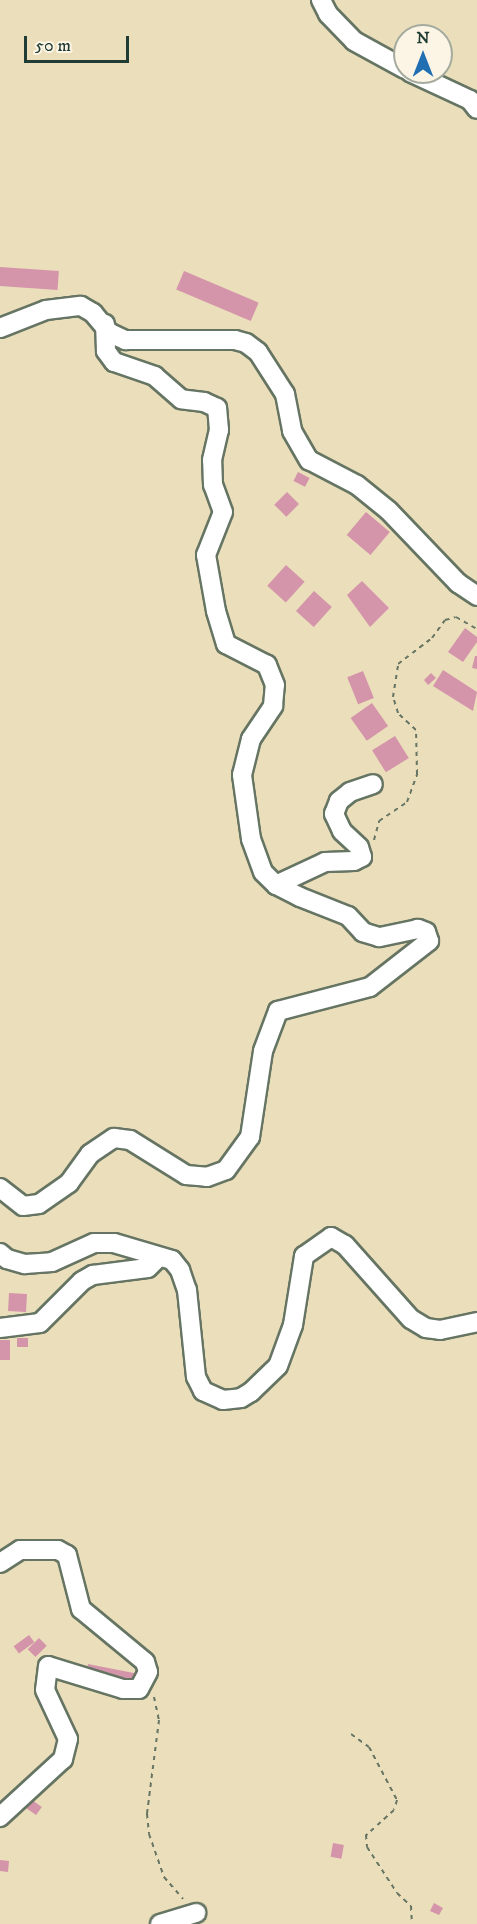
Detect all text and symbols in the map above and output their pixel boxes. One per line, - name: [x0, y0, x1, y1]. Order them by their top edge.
- scale bar: [27, 24, 132, 62]
- north arrow: [393, 24, 453, 84]
- text: N: [416, 28, 430, 48]
- text: 50 m: [35, 35, 71, 57]

